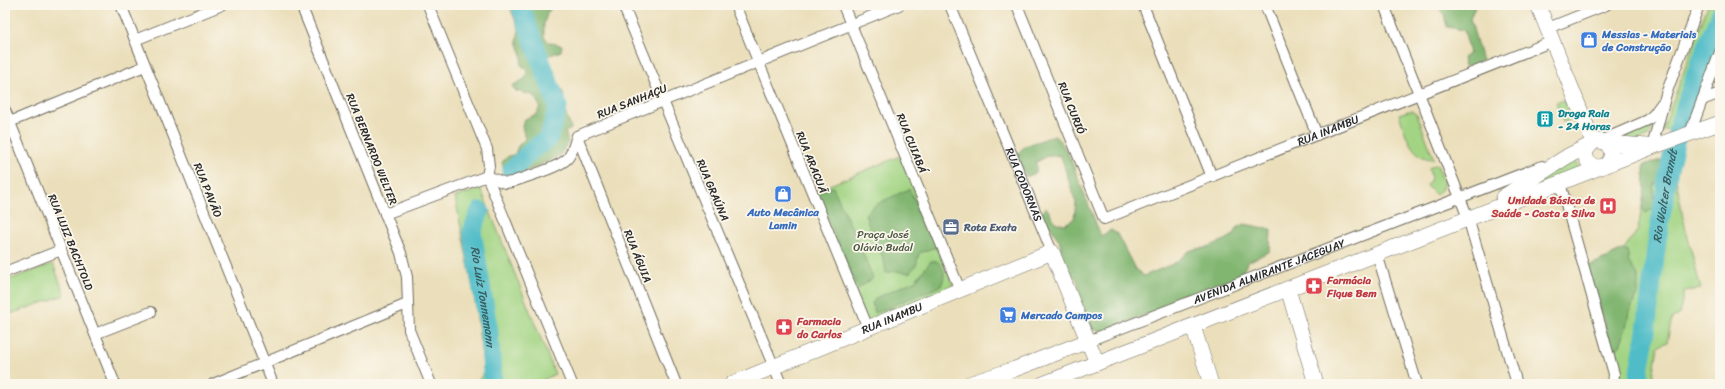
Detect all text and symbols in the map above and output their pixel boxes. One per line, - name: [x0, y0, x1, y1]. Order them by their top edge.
- place label: Messias - Materiais de Construção: [1601, 25, 1697, 57]
- shop icon: Messias - Materiais de Construção: [1579, 30, 1599, 50]
- street label: RUA SANHAÇU: [594, 79, 670, 124]
- street label: RUA CURIÓ: [1052, 79, 1091, 137]
- street label: RUA BERNARDO WELTER: [340, 90, 403, 208]
- place label: Droga Raia - 24 Horas: [1558, 104, 1611, 136]
- building icon: Droga Raia - 24 Horas: [1535, 109, 1555, 129]
- street label: RUA CUIABÁ: [891, 110, 933, 178]
- street label: RUA INAMBU: [1295, 110, 1362, 151]
- street label: RUA ARACUÃ: [790, 128, 833, 198]
- street label: RUA CODORNAS: [1000, 145, 1047, 225]
- water label: Rio Walter Brandt: [1646, 145, 1685, 245]
- street label: RUA GRAÚNA: [691, 156, 734, 224]
- street label: RUA PAVÃO: [188, 160, 227, 221]
- shop icon: Auto Mecânica Lamin: [773, 184, 793, 204]
- street label: RUA LUIZ BACHTOLD: [42, 191, 99, 294]
- place label: Unidade Básica de Saúde - Costa e Silva: [1491, 191, 1596, 223]
- hospital icon: Unidade Básica de Saúde - Costa e Silva: [1598, 196, 1618, 216]
- place label: Auto Mecânica Lamin: [746, 203, 819, 235]
- office icon: Rota Exata: [941, 217, 961, 237]
- place label: Rota Exata: [963, 218, 1017, 237]
- park label: Praça José Olávio Budal: [853, 225, 914, 257]
- street label: RUA ÁGUIA: [618, 227, 657, 286]
- street label: AVENIDA ALMIRANTE JACEGUAY: [1189, 233, 1349, 310]
- water label: Rio Luiz Tonnemann: [464, 244, 501, 349]
- place label: Farmácia Fique Bem: [1326, 271, 1377, 303]
- pharmacy icon: Farmácia Fique Bem: [1304, 276, 1324, 296]
- street label: RUA INAMBU: [859, 297, 926, 340]
- supermarket icon: Mercado Campos: [998, 305, 1018, 325]
- place label: Mercado Campos: [1020, 306, 1102, 325]
- place label: Farmacia do Carlos: [796, 312, 843, 344]
- pharmacy icon: Farmacia do Carlos: [774, 317, 794, 337]

